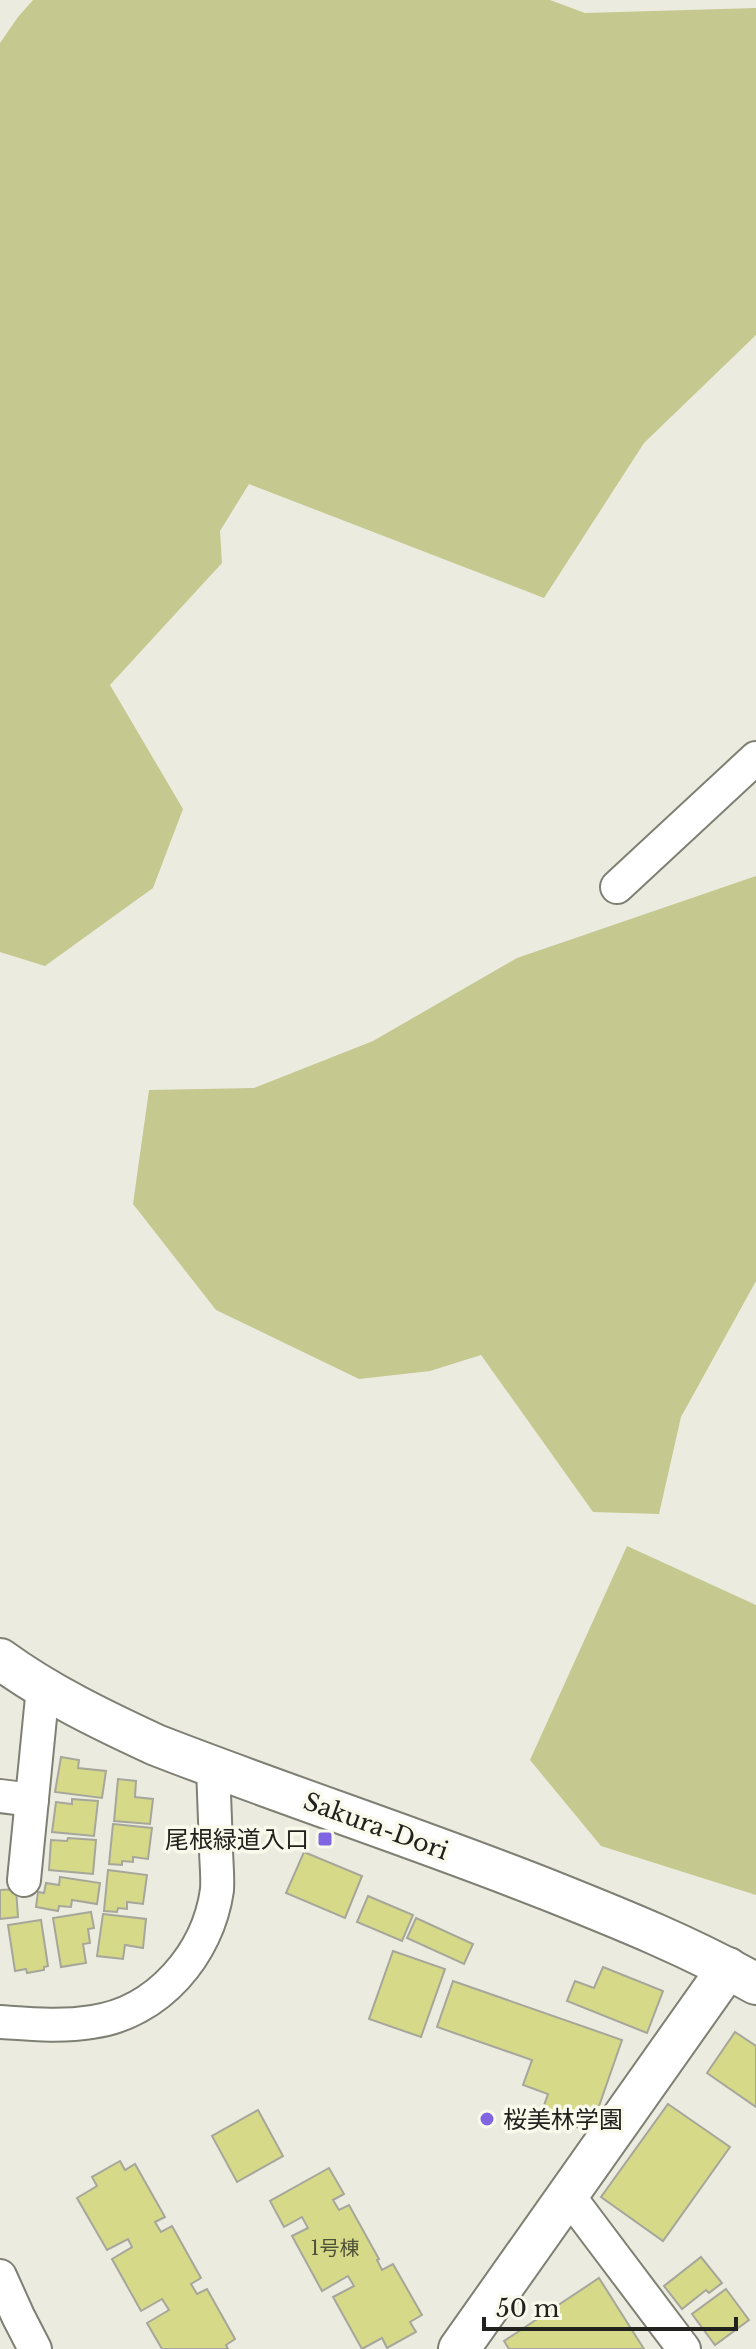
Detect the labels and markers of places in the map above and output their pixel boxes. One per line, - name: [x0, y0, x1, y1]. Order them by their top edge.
- place label: 尾根緑道入口: [165, 1825, 309, 1854]
- marker: 尾根緑道入口: [316, 1830, 334, 1848]
- place label: 桜美林学園: [503, 2105, 623, 2134]
- marker: 桜美林学園: [478, 2110, 496, 2128]

